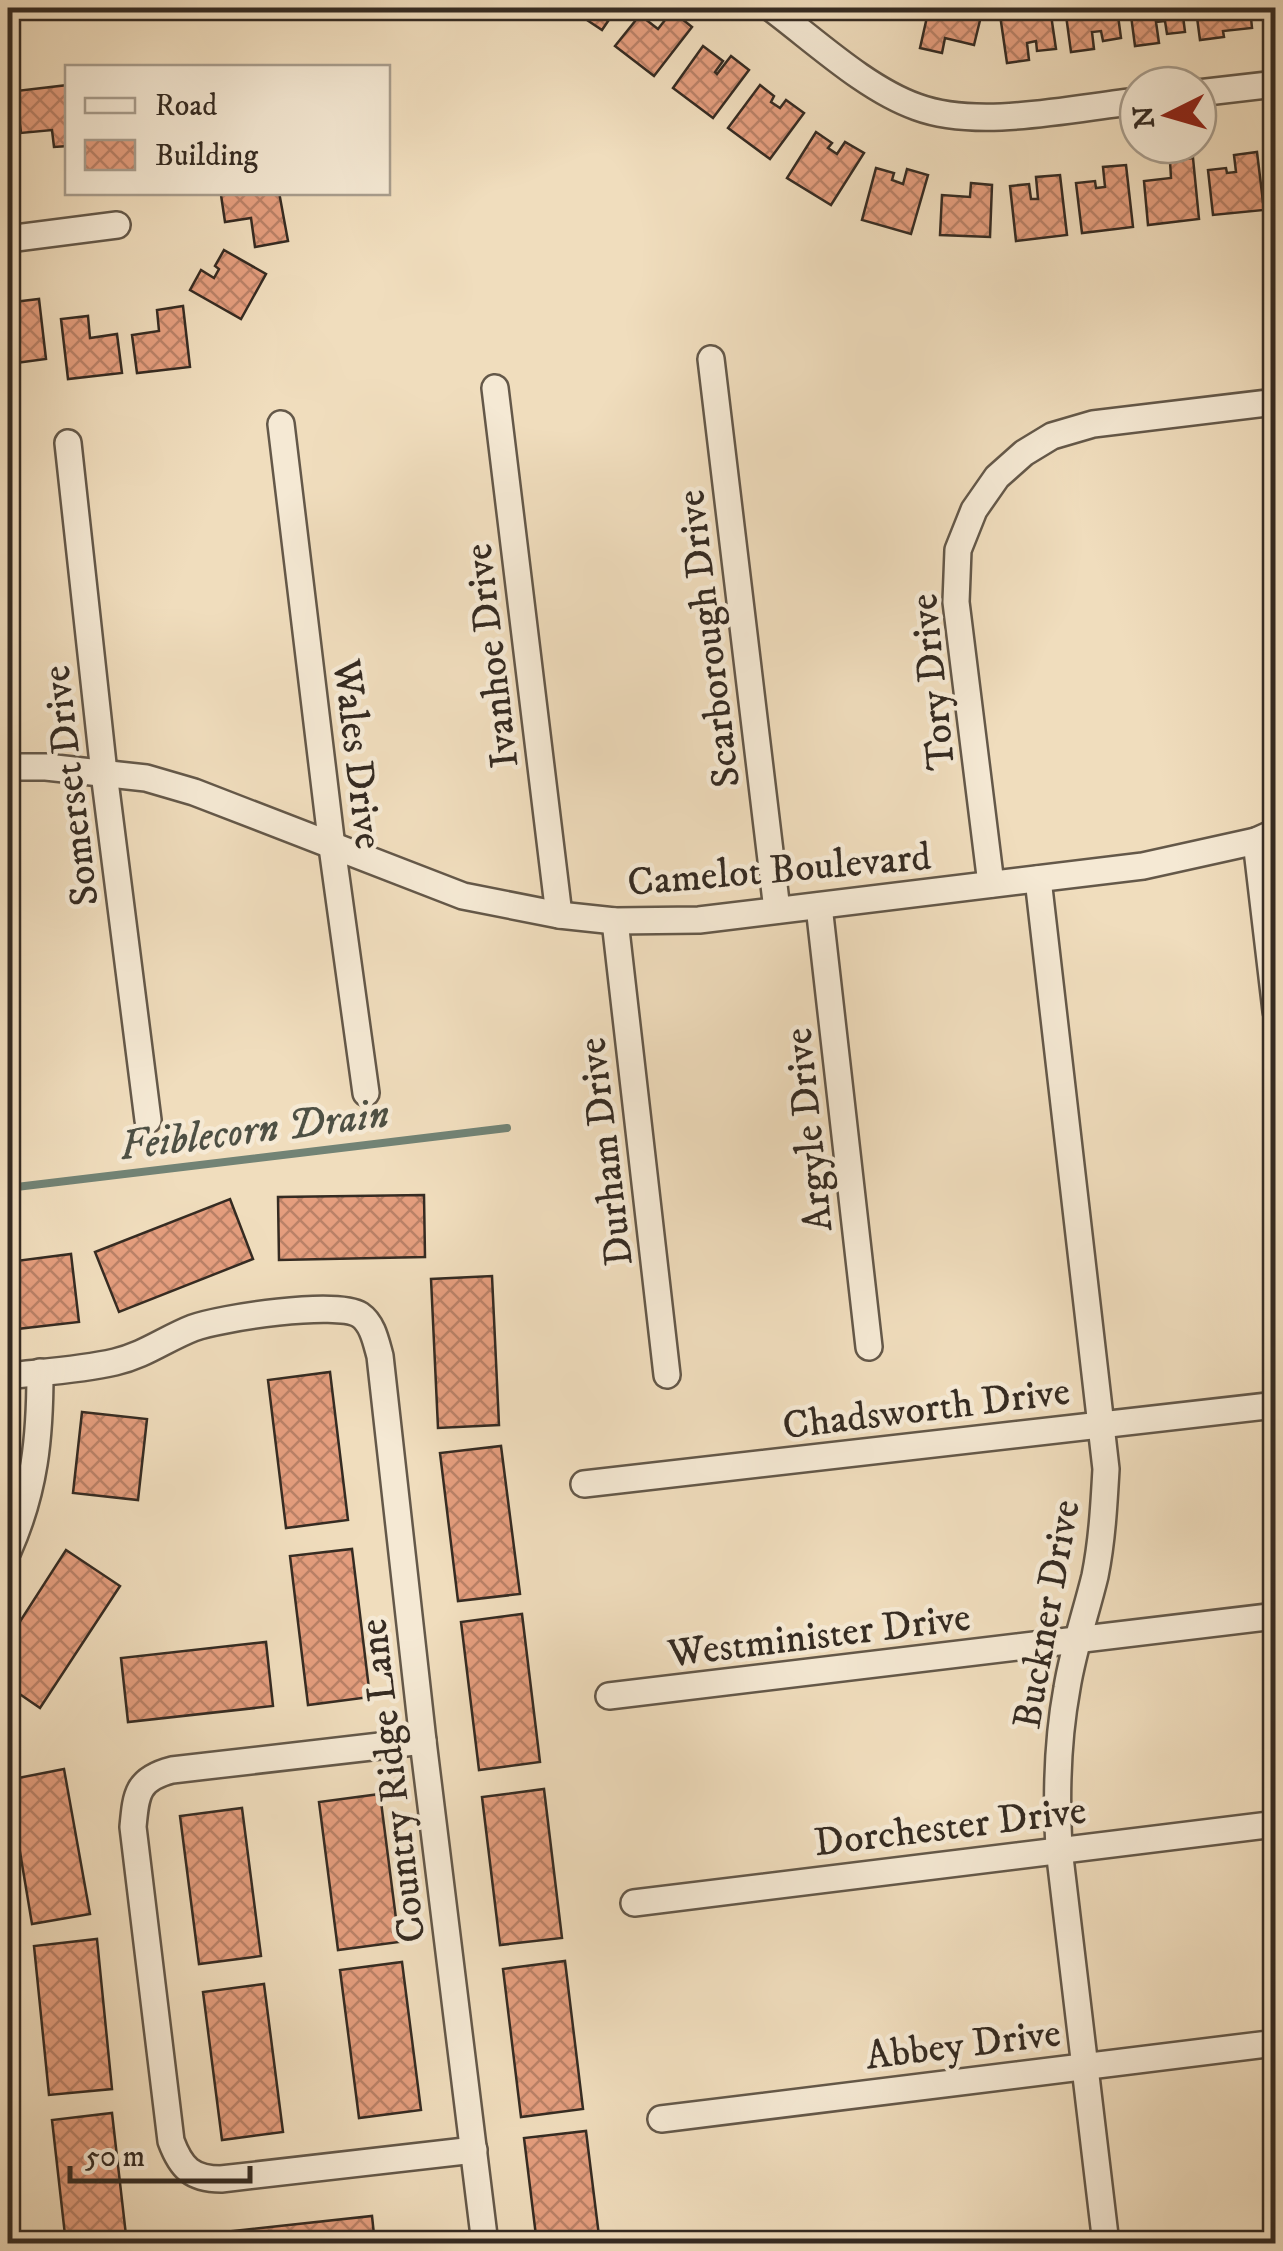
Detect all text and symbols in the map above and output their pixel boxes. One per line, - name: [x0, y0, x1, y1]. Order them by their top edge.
- legend: [65, 65, 390, 195]
- north arrow: [1118, 65, 1218, 165]
- text: Road: [155, 88, 217, 125]
- text: N: [1126, 104, 1163, 130]
- text: Building: [155, 138, 259, 175]
- street label: Scarborough Drive: [667, 487, 753, 791]
- street label: Ivanhoe Drive: [454, 541, 532, 771]
- street label: Tory Drive: [900, 591, 968, 772]
- street label: Wales Drive: [319, 656, 392, 852]
- street label: Somerset Drive: [32, 662, 112, 909]
- street label: Camelot Boulevard: [625, 833, 933, 909]
- street label: Argyle Drive: [774, 1025, 846, 1234]
- street label: Durham Drive: [568, 1035, 646, 1269]
- water label: Feiblecorn Drain: [116, 1089, 392, 1173]
- street label: Chadsworth Drive: [780, 1368, 1073, 1452]
- street label: Buckner Drive: [1003, 1496, 1093, 1733]
- street label: Westminister Drive: [664, 1594, 973, 1680]
- street label: Country Ridge Lane: [349, 1616, 439, 1945]
- street label: Dorchester Drive: [811, 1786, 1089, 1869]
- street label: Abbey Drive: [863, 2009, 1064, 2083]
- scale bar: [70, 2121, 250, 2183]
- text: 50 m: [85, 2139, 145, 2176]

